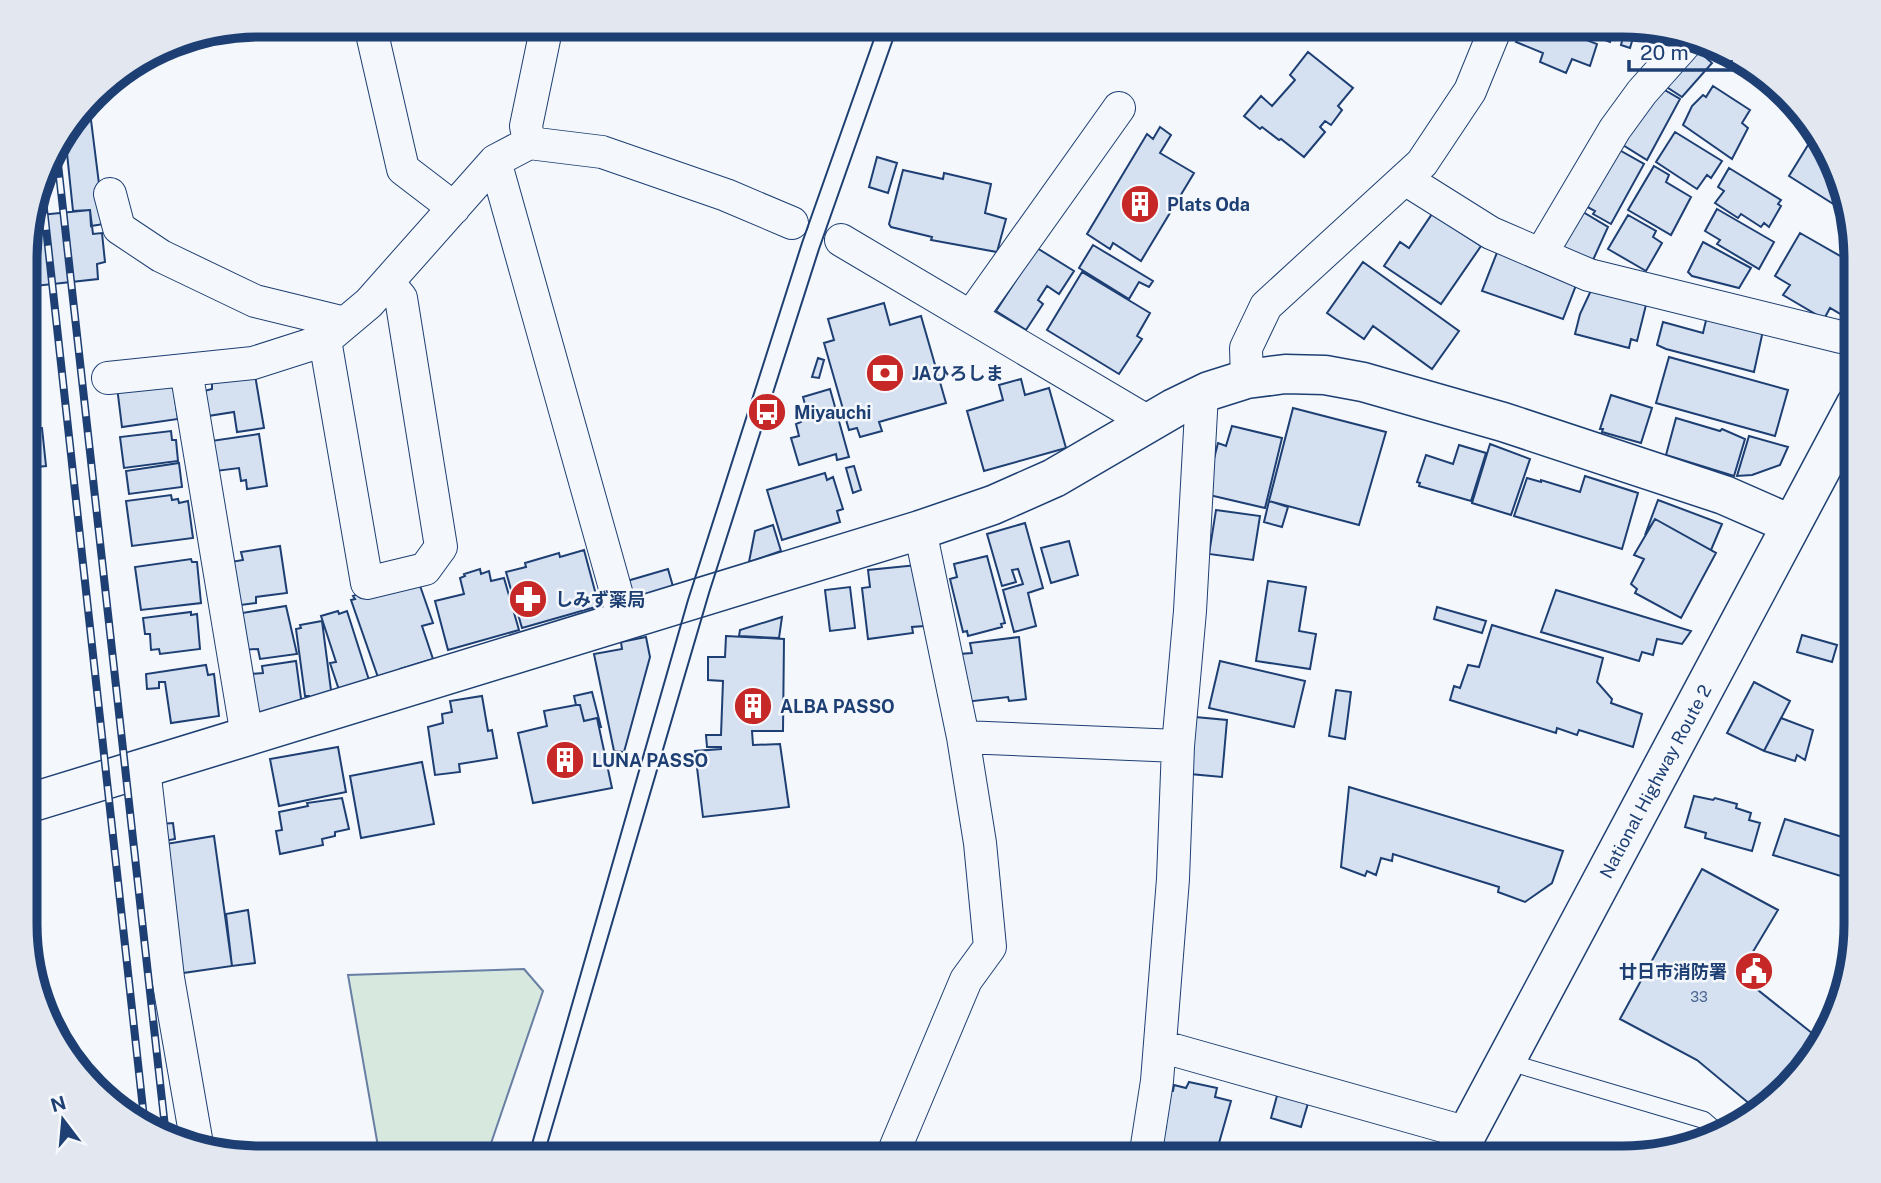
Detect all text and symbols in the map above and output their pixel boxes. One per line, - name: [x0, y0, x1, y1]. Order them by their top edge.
- scale bar: [1629, 28, 1730, 72]
- text: 20 m: [1640, 40, 1689, 65]
- building icon: Plats Oda: [1119, 183, 1161, 225]
- place label: Plats Oda: [1167, 194, 1250, 215]
- bank icon: JAひろしま: [864, 352, 906, 394]
- place label: JAひろしま: [912, 363, 1004, 384]
- bus stop icon: Miyauchi: [746, 391, 788, 433]
- place label: Miyauchi: [794, 402, 871, 423]
- pharmacy icon: しみず薬局: [507, 578, 549, 620]
- place label: しみず薬局: [555, 589, 645, 610]
- street label: National Highway Route 2: [1595, 681, 1715, 882]
- building icon: ALBA PASSO: [732, 685, 774, 727]
- place label: ALBA PASSO: [780, 696, 895, 717]
- building icon: LUNA PASSO: [544, 739, 586, 781]
- place label: LUNA PASSO: [592, 750, 708, 771]
- public building icon: 廿日市消防署: [1733, 950, 1775, 992]
- place label: 廿日市消防署: [1619, 961, 1727, 982]
- house number: 33: [1690, 989, 1708, 1005]
- north arrow: [28, 1085, 98, 1155]
- text: N: [48, 1091, 68, 1116]

